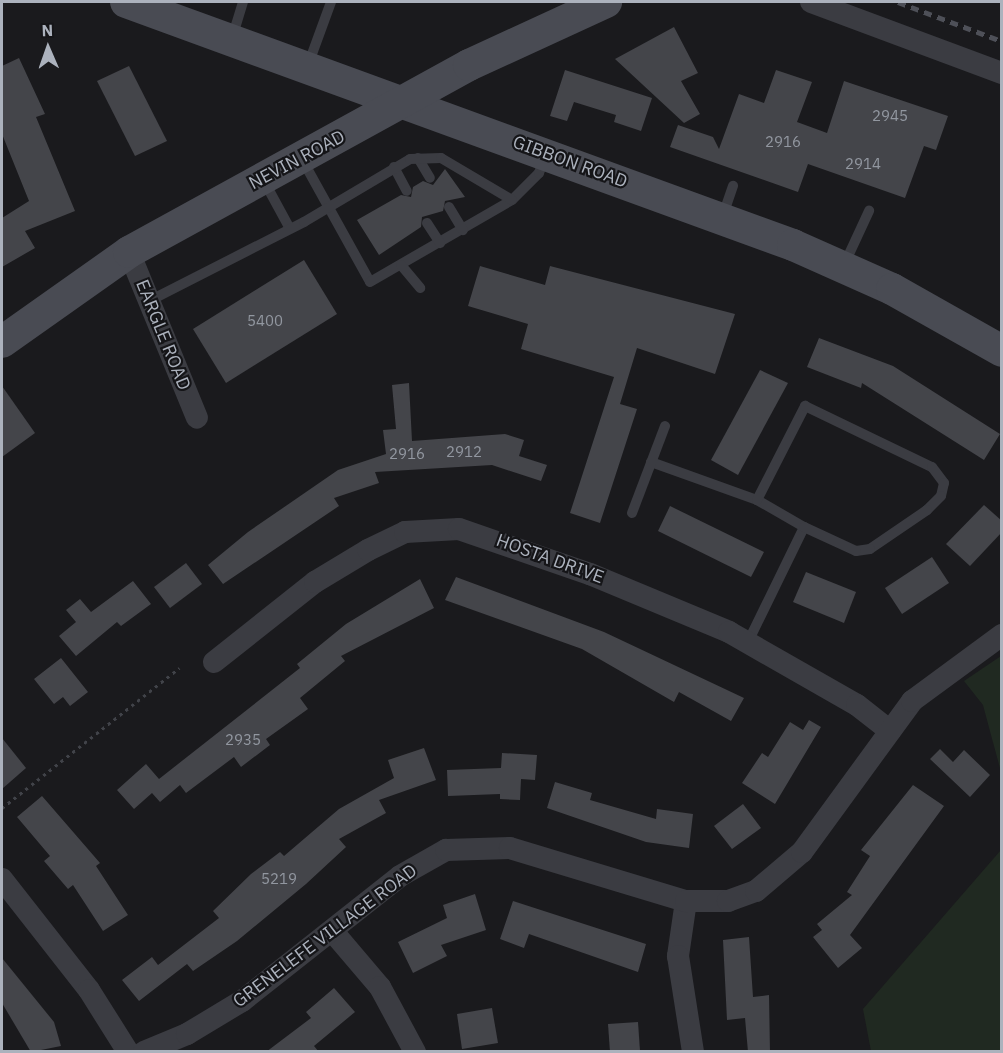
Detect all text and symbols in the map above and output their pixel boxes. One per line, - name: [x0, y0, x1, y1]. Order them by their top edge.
- north arrow: [18, 18, 78, 78]
- text: N: [41, 20, 54, 40]
- house number: 2945: [872, 107, 908, 125]
- street label: NEVIN ROAD: [245, 126, 349, 194]
- street label: GIBBON ROAD: [510, 131, 630, 193]
- house number: 2916: [765, 133, 801, 151]
- house number: 2914: [845, 155, 881, 173]
- street label: EARGLE ROAD: [131, 277, 195, 393]
- house number: 5400: [247, 312, 283, 330]
- house number: 2912: [446, 443, 482, 461]
- house number: 2916: [389, 445, 425, 463]
- street label: HOSTA DRIVE: [493, 530, 607, 588]
- house number: 2935: [225, 731, 261, 749]
- street label: GRENELEFE VILLAGE ROAD: [229, 860, 421, 1012]
- house number: 5219: [261, 870, 297, 888]

